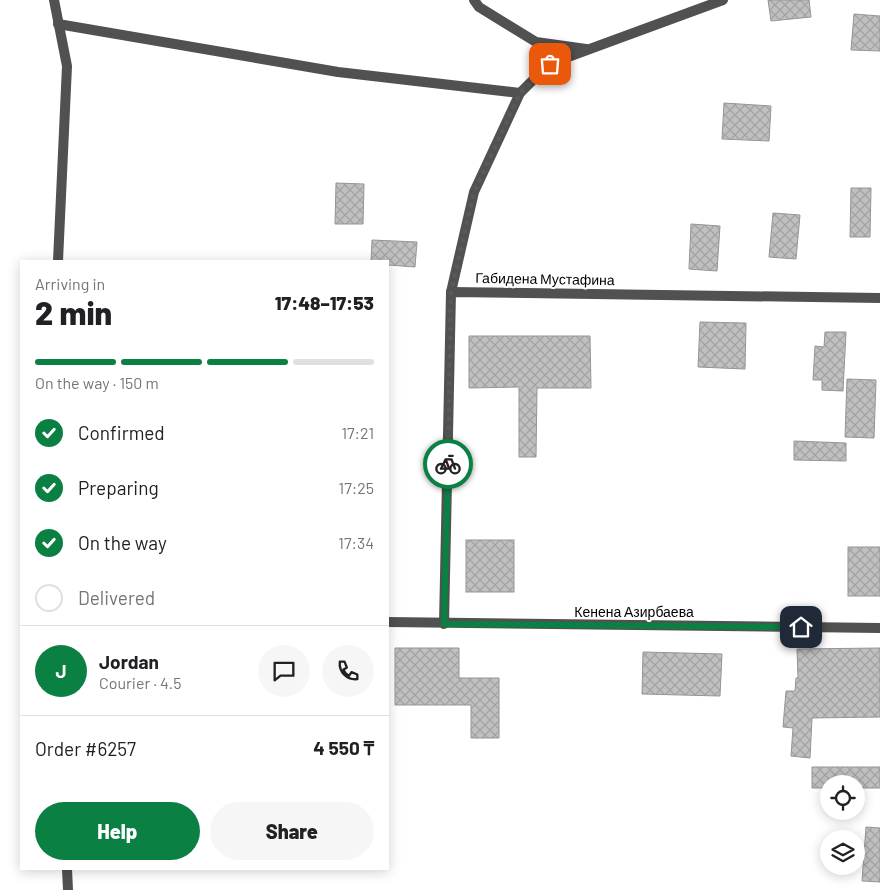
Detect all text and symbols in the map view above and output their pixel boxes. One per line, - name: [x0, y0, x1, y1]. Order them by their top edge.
- pin: [529, 43, 571, 85]
- icon: bag: [536, 50, 564, 78]
- street label: Габидена Мустафина: [475, 269, 615, 288]
- text: Arriving in: [35, 274, 105, 293]
- text: 17:48–17:53: [275, 291, 374, 314]
- text: 2 min: [35, 293, 112, 331]
- text: On the way · 150 m: [35, 373, 159, 392]
- icon: check: [35, 419, 63, 447]
- text: Confirmed: [78, 421, 165, 444]
- text: 17:21: [341, 423, 374, 442]
- courier: [423, 439, 473, 489]
- icon: bike: [434, 450, 462, 478]
- icon: check: [35, 474, 63, 502]
- text: Preparing: [78, 476, 159, 499]
- text: 17:25: [339, 478, 374, 497]
- icon: check: [35, 529, 63, 557]
- text: On the way: [78, 531, 167, 554]
- text: 17:34: [338, 533, 374, 552]
- text: Delivered: [78, 586, 155, 609]
- street label: Кенена Азирбаева: [574, 603, 694, 620]
- pin: [780, 606, 822, 648]
- icon: home: [787, 613, 815, 641]
- button: chat: [258, 645, 310, 697]
- button: phone: [322, 645, 374, 697]
- text: Jordan: [99, 650, 159, 673]
- text: J: [55, 659, 67, 682]
- text: Courier · 4.5: [99, 673, 182, 692]
- text: 4 550 ₸: [313, 736, 374, 759]
- text: Order #6257: [35, 737, 136, 760]
- map controls: [820, 775, 865, 875]
- button: locate: [820, 775, 865, 820]
- button: Help: [35, 802, 200, 860]
- button: Share: [210, 802, 374, 860]
- button: layers: [820, 830, 865, 875]

